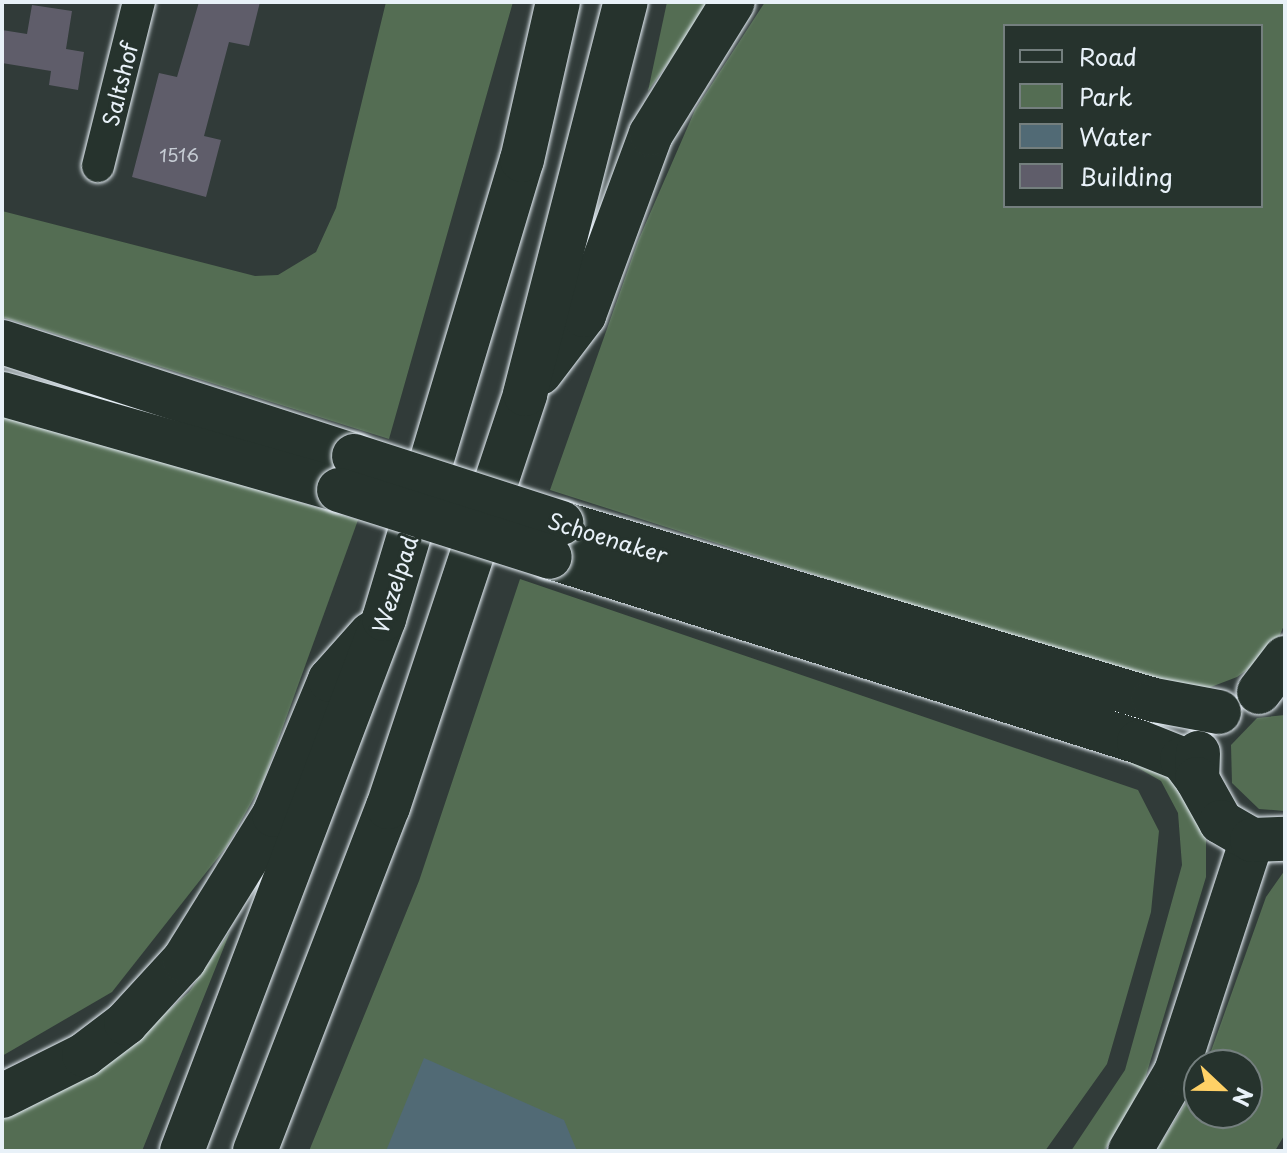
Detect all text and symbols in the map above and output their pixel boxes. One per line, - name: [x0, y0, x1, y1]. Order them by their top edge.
- legend: [1003, 24, 1263, 208]
- text: Road: [1079, 38, 1137, 74]
- street label: Saltshof: [96, 39, 142, 129]
- text: Park: [1079, 78, 1133, 114]
- text: Water: [1079, 118, 1151, 154]
- house number: 1516: [159, 144, 199, 166]
- text: Building: [1079, 158, 1173, 194]
- street label: Schoenaker: [545, 506, 671, 568]
- street label: Wezelpad: [366, 532, 422, 636]
- north arrow: [1183, 1049, 1263, 1129]
- text: N: [1225, 1083, 1262, 1112]

